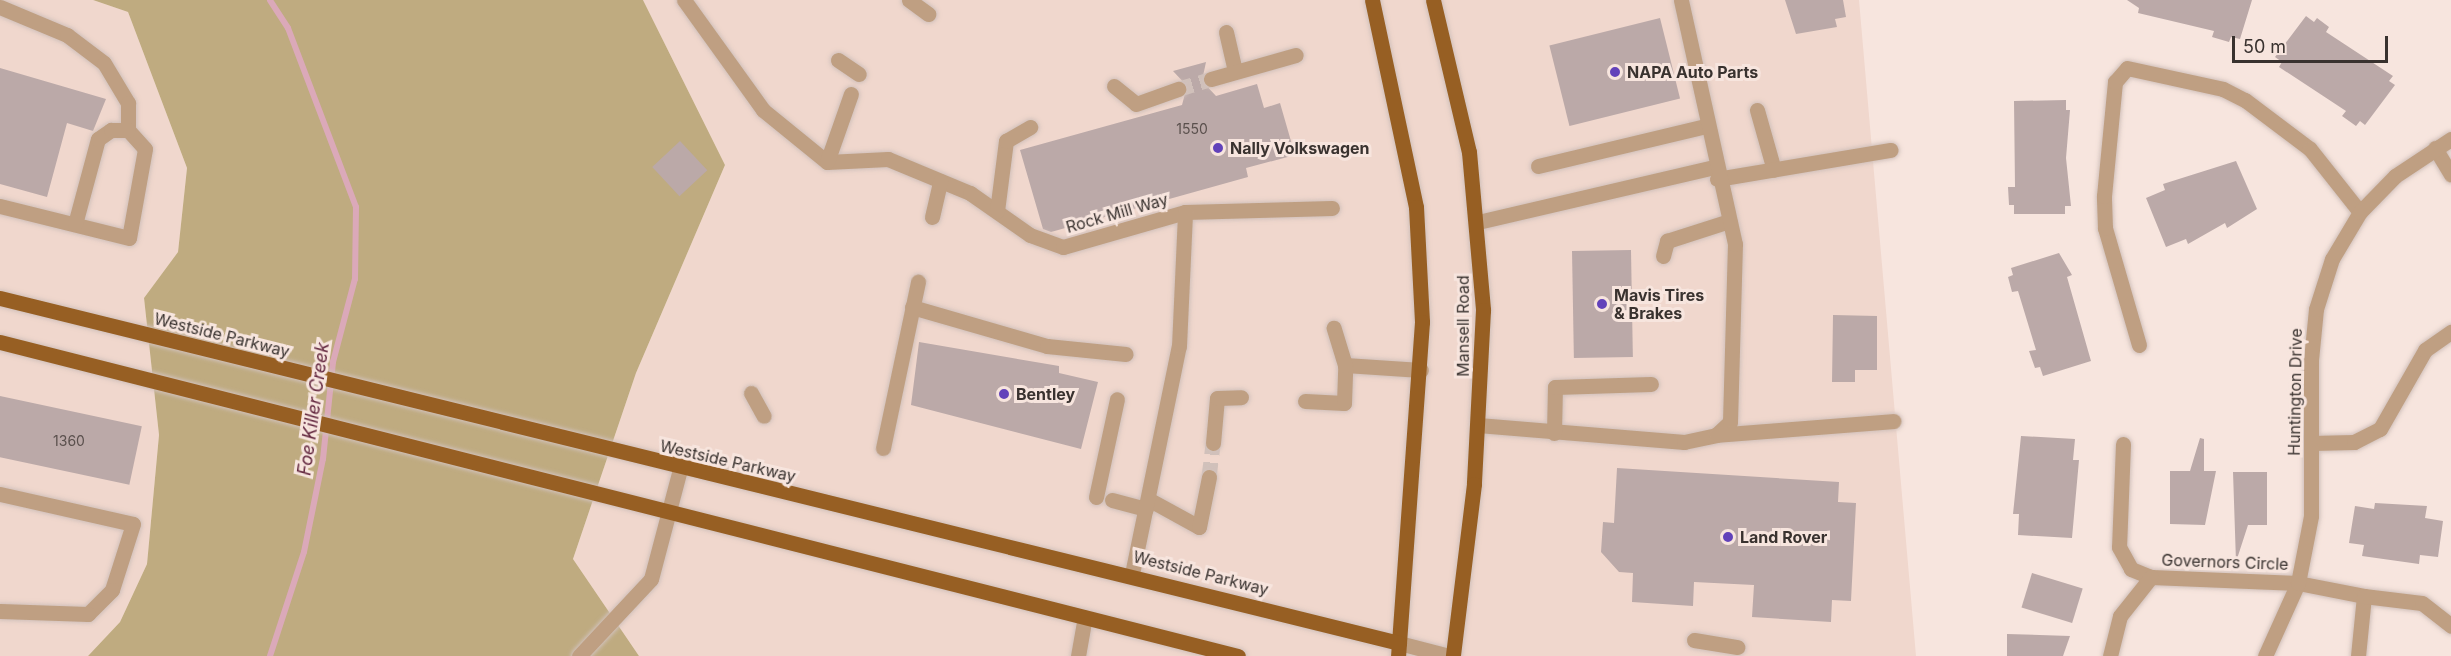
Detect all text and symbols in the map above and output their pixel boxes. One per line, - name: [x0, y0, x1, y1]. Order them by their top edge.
- scale bar: [2235, 24, 2391, 62]
- text: 50 m: [2243, 36, 2286, 57]
- place label: NAPA Auto Parts: [1627, 62, 1758, 82]
- marker: NAPA Auto Parts: [1608, 65, 1622, 79]
- house number: 1550: [1176, 121, 1208, 137]
- place label: Nally Volkswagen: [1230, 138, 1370, 158]
- marker: Nally Volkswagen: [1211, 141, 1225, 155]
- street label: Rock Mill Way: [1064, 189, 1170, 237]
- street label: Mansell Road: [1453, 275, 1473, 377]
- place label: Mavis Tires & Brakes: [1614, 285, 1704, 323]
- marker: Mavis Tires & Brakes: [1595, 297, 1609, 311]
- street label: Westside Parkway: [152, 309, 292, 361]
- street label: Huntington Drive: [2284, 328, 2306, 456]
- water label: Foe Killer Creek: [294, 341, 334, 477]
- place label: Bentley: [1016, 384, 1075, 404]
- marker: Bentley: [997, 387, 1011, 401]
- house number: 1360: [53, 433, 85, 449]
- street label: Westside Parkway: [658, 436, 798, 486]
- place label: Land Rover: [1740, 527, 1827, 547]
- marker: Land Rover: [1721, 530, 1735, 544]
- street label: Westside Parkway: [1131, 547, 1271, 599]
- street label: Governors Circle: [2161, 550, 2289, 574]

